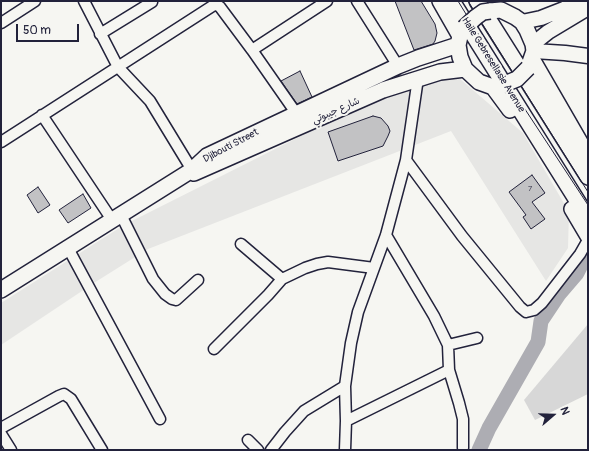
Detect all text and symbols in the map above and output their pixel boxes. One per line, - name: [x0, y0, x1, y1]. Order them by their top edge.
- street label: Haile Gebresellasie Avenue: [459, 15, 527, 115]
- scale bar: [18, 16, 81, 42]
- text: 50 m: [23, 23, 51, 38]
- street label: شارع جيبوتي: [310, 95, 362, 127]
- street label: Djibouti Street: [201, 126, 261, 166]
- house number: 7: [528, 184, 532, 194]
- north arrow: [533, 395, 573, 435]
- text: N: [557, 405, 572, 416]

